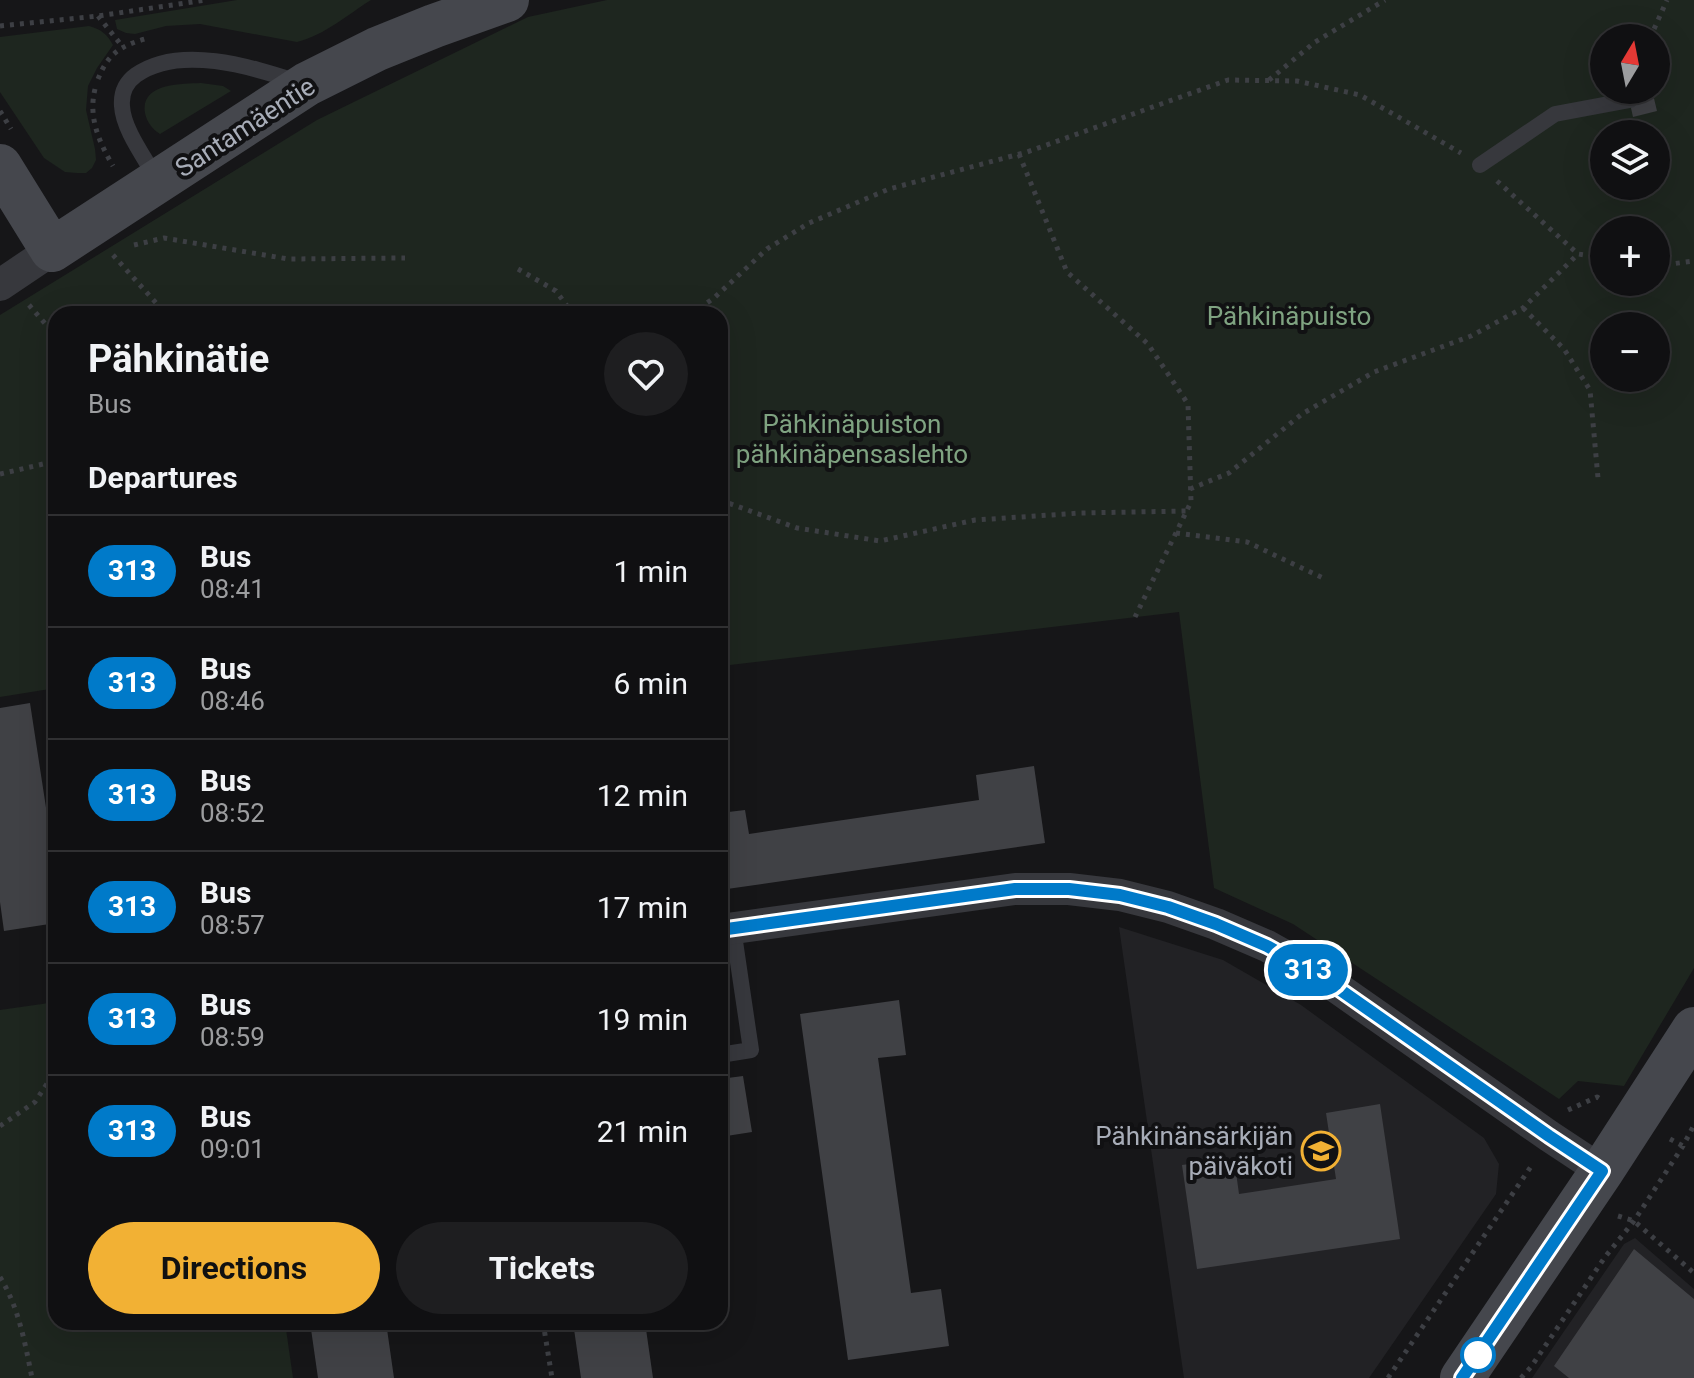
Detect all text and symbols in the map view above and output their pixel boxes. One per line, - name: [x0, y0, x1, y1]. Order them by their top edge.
- north arrow: [1590, 24, 1670, 104]
- map controls: [1590, 24, 1670, 392]
- street label: Santamäentie: [170, 71, 320, 183]
- button: layers: [1590, 120, 1670, 200]
- button: +: [1590, 216, 1670, 296]
- park label: Pähkinäpuisto: [1207, 301, 1371, 331]
- button: −: [1590, 312, 1670, 392]
- button: heart: [604, 332, 688, 416]
- text: Pähkinätie: [88, 337, 269, 381]
- text: Bus: [88, 389, 132, 419]
- park label: Pähkinäpuiston pähkinäpensaslehto: [736, 409, 968, 469]
- text: Departures: [88, 460, 238, 495]
- text: Bus: [200, 539, 251, 574]
- text: 313: [108, 554, 156, 587]
- text: 1 min: [614, 554, 688, 589]
- text: 08:41: [200, 574, 265, 604]
- text: Bus: [200, 651, 251, 686]
- text: 313: [108, 666, 156, 699]
- text: 6 min: [614, 666, 688, 701]
- text: 08:46: [200, 686, 265, 716]
- text: Bus: [200, 763, 251, 798]
- text: 313: [108, 778, 156, 811]
- text: 12 min: [597, 778, 688, 813]
- text: 08:52: [200, 798, 265, 828]
- text: Bus: [200, 875, 251, 910]
- text: 313: [108, 890, 156, 923]
- text: 17 min: [597, 890, 688, 925]
- text: 08:57: [200, 910, 265, 940]
- line badge: 313: [1262, 944, 1354, 996]
- text: 313: [1284, 953, 1332, 986]
- text: Bus: [200, 987, 251, 1022]
- text: 313: [108, 1002, 156, 1035]
- text: 19 min: [597, 1002, 688, 1037]
- text: 08:59: [200, 1022, 265, 1052]
- text: Bus: [200, 1099, 251, 1134]
- text: 313: [108, 1114, 156, 1147]
- text: 21 min: [597, 1114, 688, 1149]
- place label: Pähkinänsärkijän päiväkoti: [1095, 1121, 1293, 1181]
- school or university icon: Pähkinänsärkijän päiväkoti: [1300, 1130, 1342, 1172]
- text: 09:01: [200, 1134, 265, 1164]
- button: Directions: [88, 1222, 380, 1314]
- button: Tickets: [396, 1222, 688, 1314]
- unlabelled marker: [1461, 1338, 1495, 1372]

